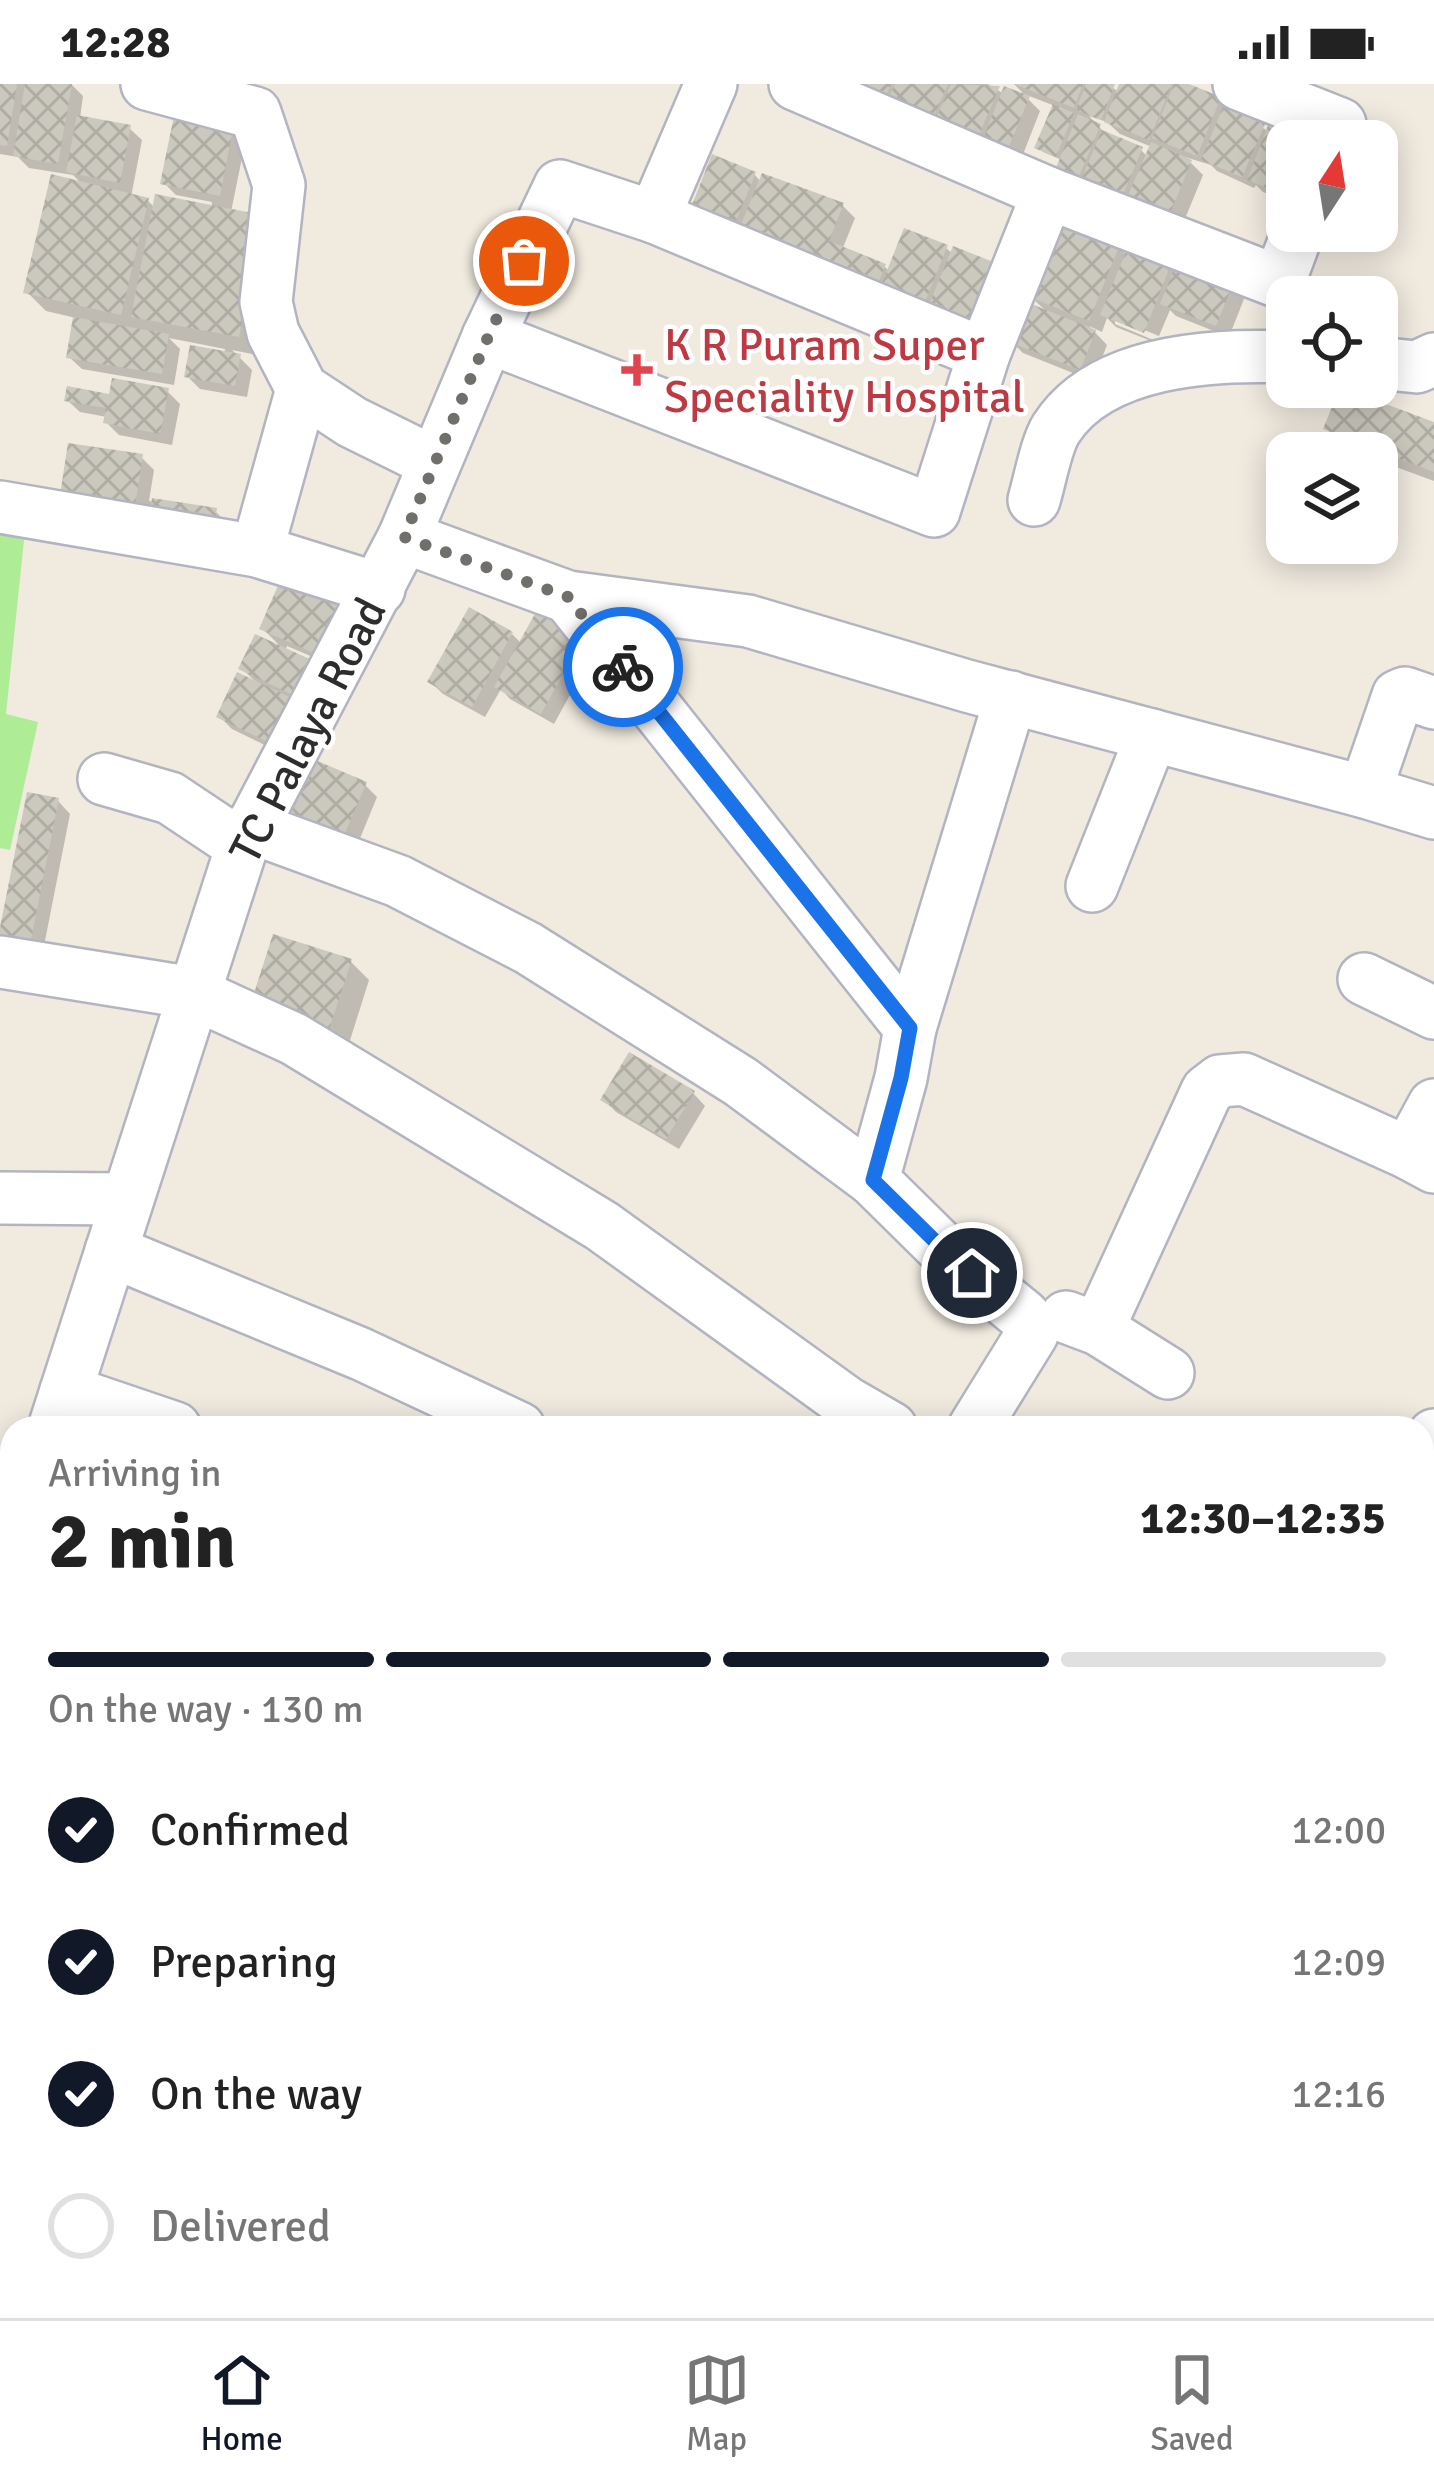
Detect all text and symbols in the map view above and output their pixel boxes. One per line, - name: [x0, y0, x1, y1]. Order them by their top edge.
- text: 12:28: [60, 15, 170, 70]
- north arrow: [1266, 120, 1398, 252]
- map controls: [1266, 120, 1398, 564]
- pin: [473, 210, 575, 312]
- icon: bag: [491, 228, 557, 294]
- button: locate: [1266, 276, 1398, 408]
- place label: K R Puram Super Speciality Hospital: [664, 318, 1025, 425]
- marker: K R Puram Super Speciality Hospital: [621, 354, 653, 386]
- button: layers: [1266, 432, 1398, 564]
- street label: TC Palaya Road: [218, 589, 399, 873]
- courier: [563, 607, 683, 727]
- icon: bike: [590, 634, 656, 700]
- pin: [921, 1222, 1023, 1324]
- icon: home: [939, 1240, 1005, 1306]
- text: Arriving in: [48, 1449, 222, 1497]
- text: 12:30–12:35: [1140, 1491, 1386, 1546]
- text: 2 min: [48, 1494, 236, 1590]
- text: On the way · 130 m: [48, 1685, 364, 1733]
- icon: check: [48, 1797, 114, 1863]
- text: Confirmed: [150, 1803, 350, 1858]
- text: 12:00: [1291, 1806, 1386, 1854]
- icon: check: [48, 1929, 114, 1995]
- text: Preparing: [150, 1935, 338, 1990]
- text: 12:09: [1291, 1938, 1386, 1986]
- icon: check: [48, 2061, 114, 2127]
- text: On the way: [150, 2067, 362, 2122]
- text: 12:16: [1291, 2070, 1386, 2118]
- text: Delivered: [150, 2199, 331, 2254]
- tab: Home: [200, 2347, 283, 2460]
- tab: Map: [684, 2347, 750, 2460]
- tab: Saved: [1150, 2347, 1234, 2460]

